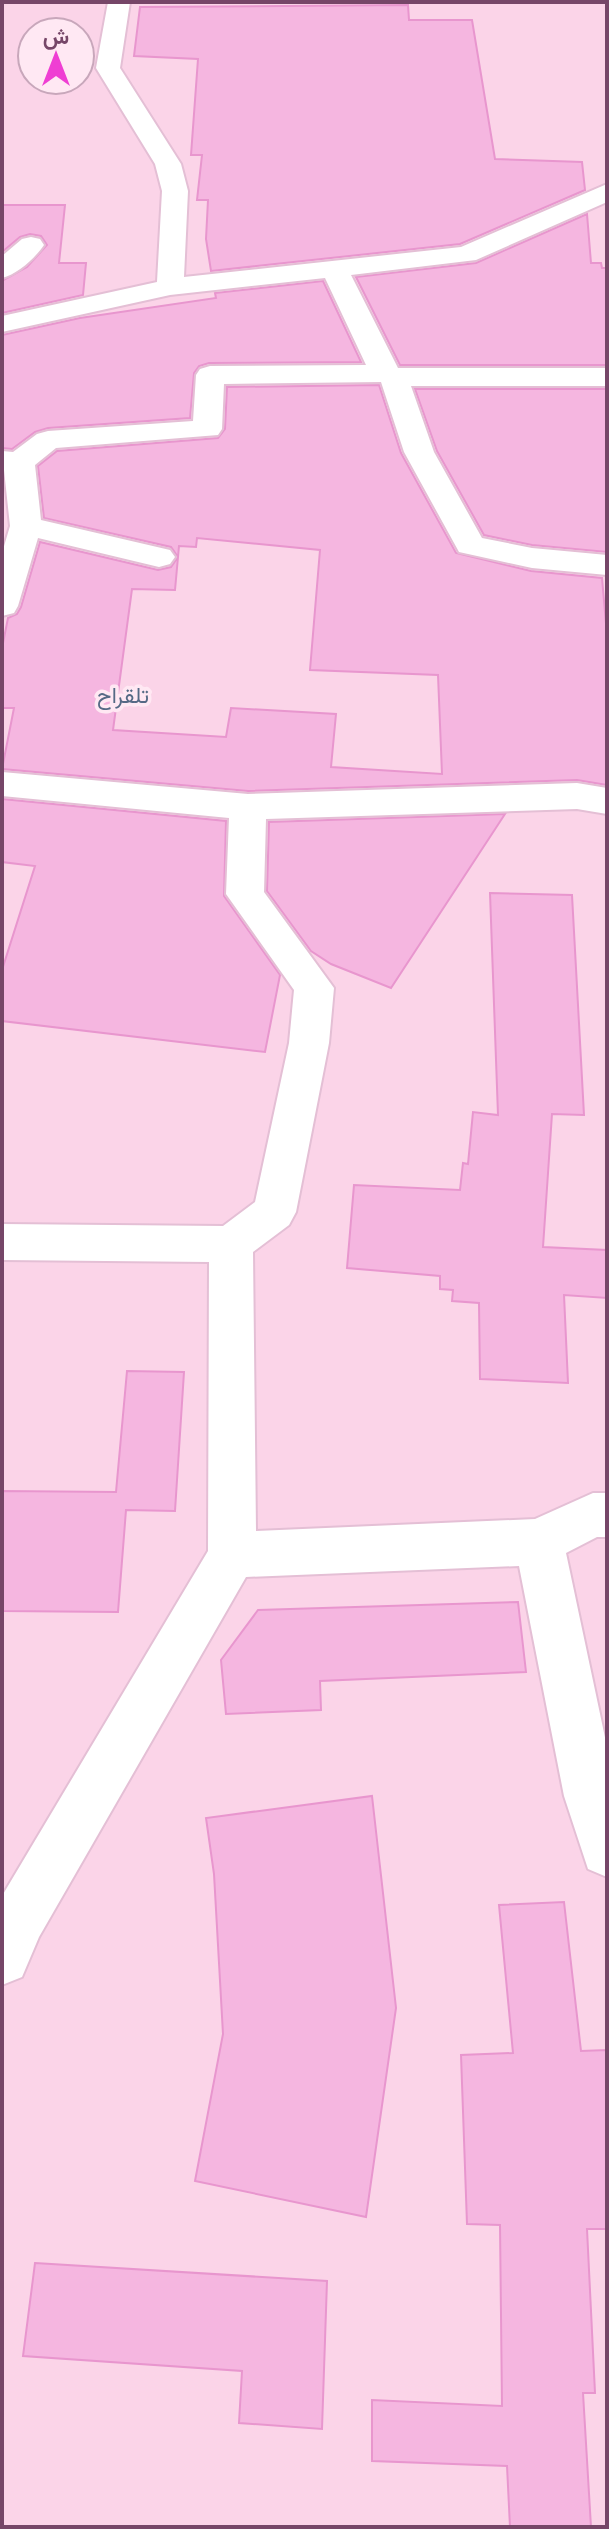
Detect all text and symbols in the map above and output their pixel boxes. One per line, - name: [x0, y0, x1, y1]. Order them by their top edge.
- north arrow: [16, 16, 96, 96]
- text: ش: [43, 22, 69, 50]
- district label: تلقراح: [97, 681, 149, 710]

